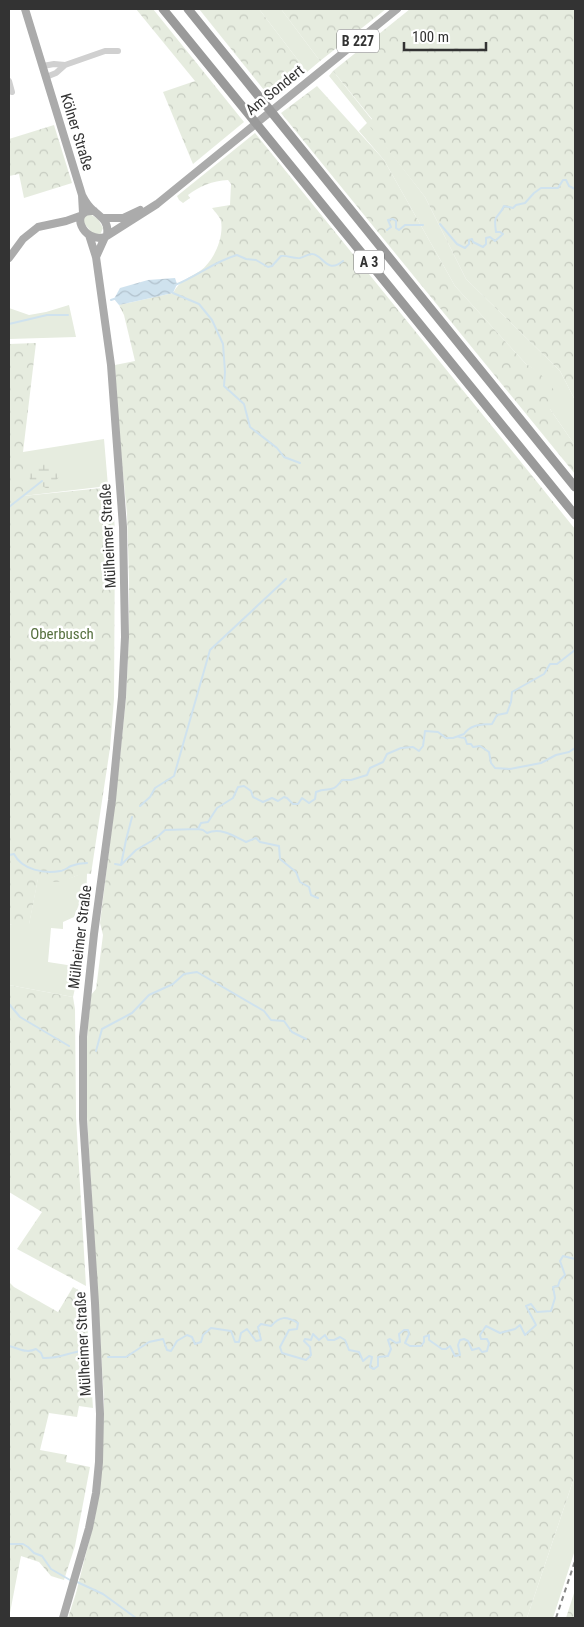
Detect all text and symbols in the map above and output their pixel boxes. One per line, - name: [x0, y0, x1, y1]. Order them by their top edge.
- scale bar: [404, 20, 486, 52]
- text: 100 m: [412, 28, 449, 46]
- road number: B 227: [337, 29, 379, 52]
- street label: Am Sondert: [242, 61, 308, 119]
- street label: Kölner Straße: [57, 91, 97, 173]
- road number: A 3: [354, 250, 384, 274]
- street label: Mülheimer Straße: [96, 483, 120, 589]
- park label: Oberbusch: [30, 625, 94, 643]
- street label: Mülheimer Straße: [65, 884, 95, 990]
- street label: Mülheimer Straße: [71, 1291, 95, 1397]

